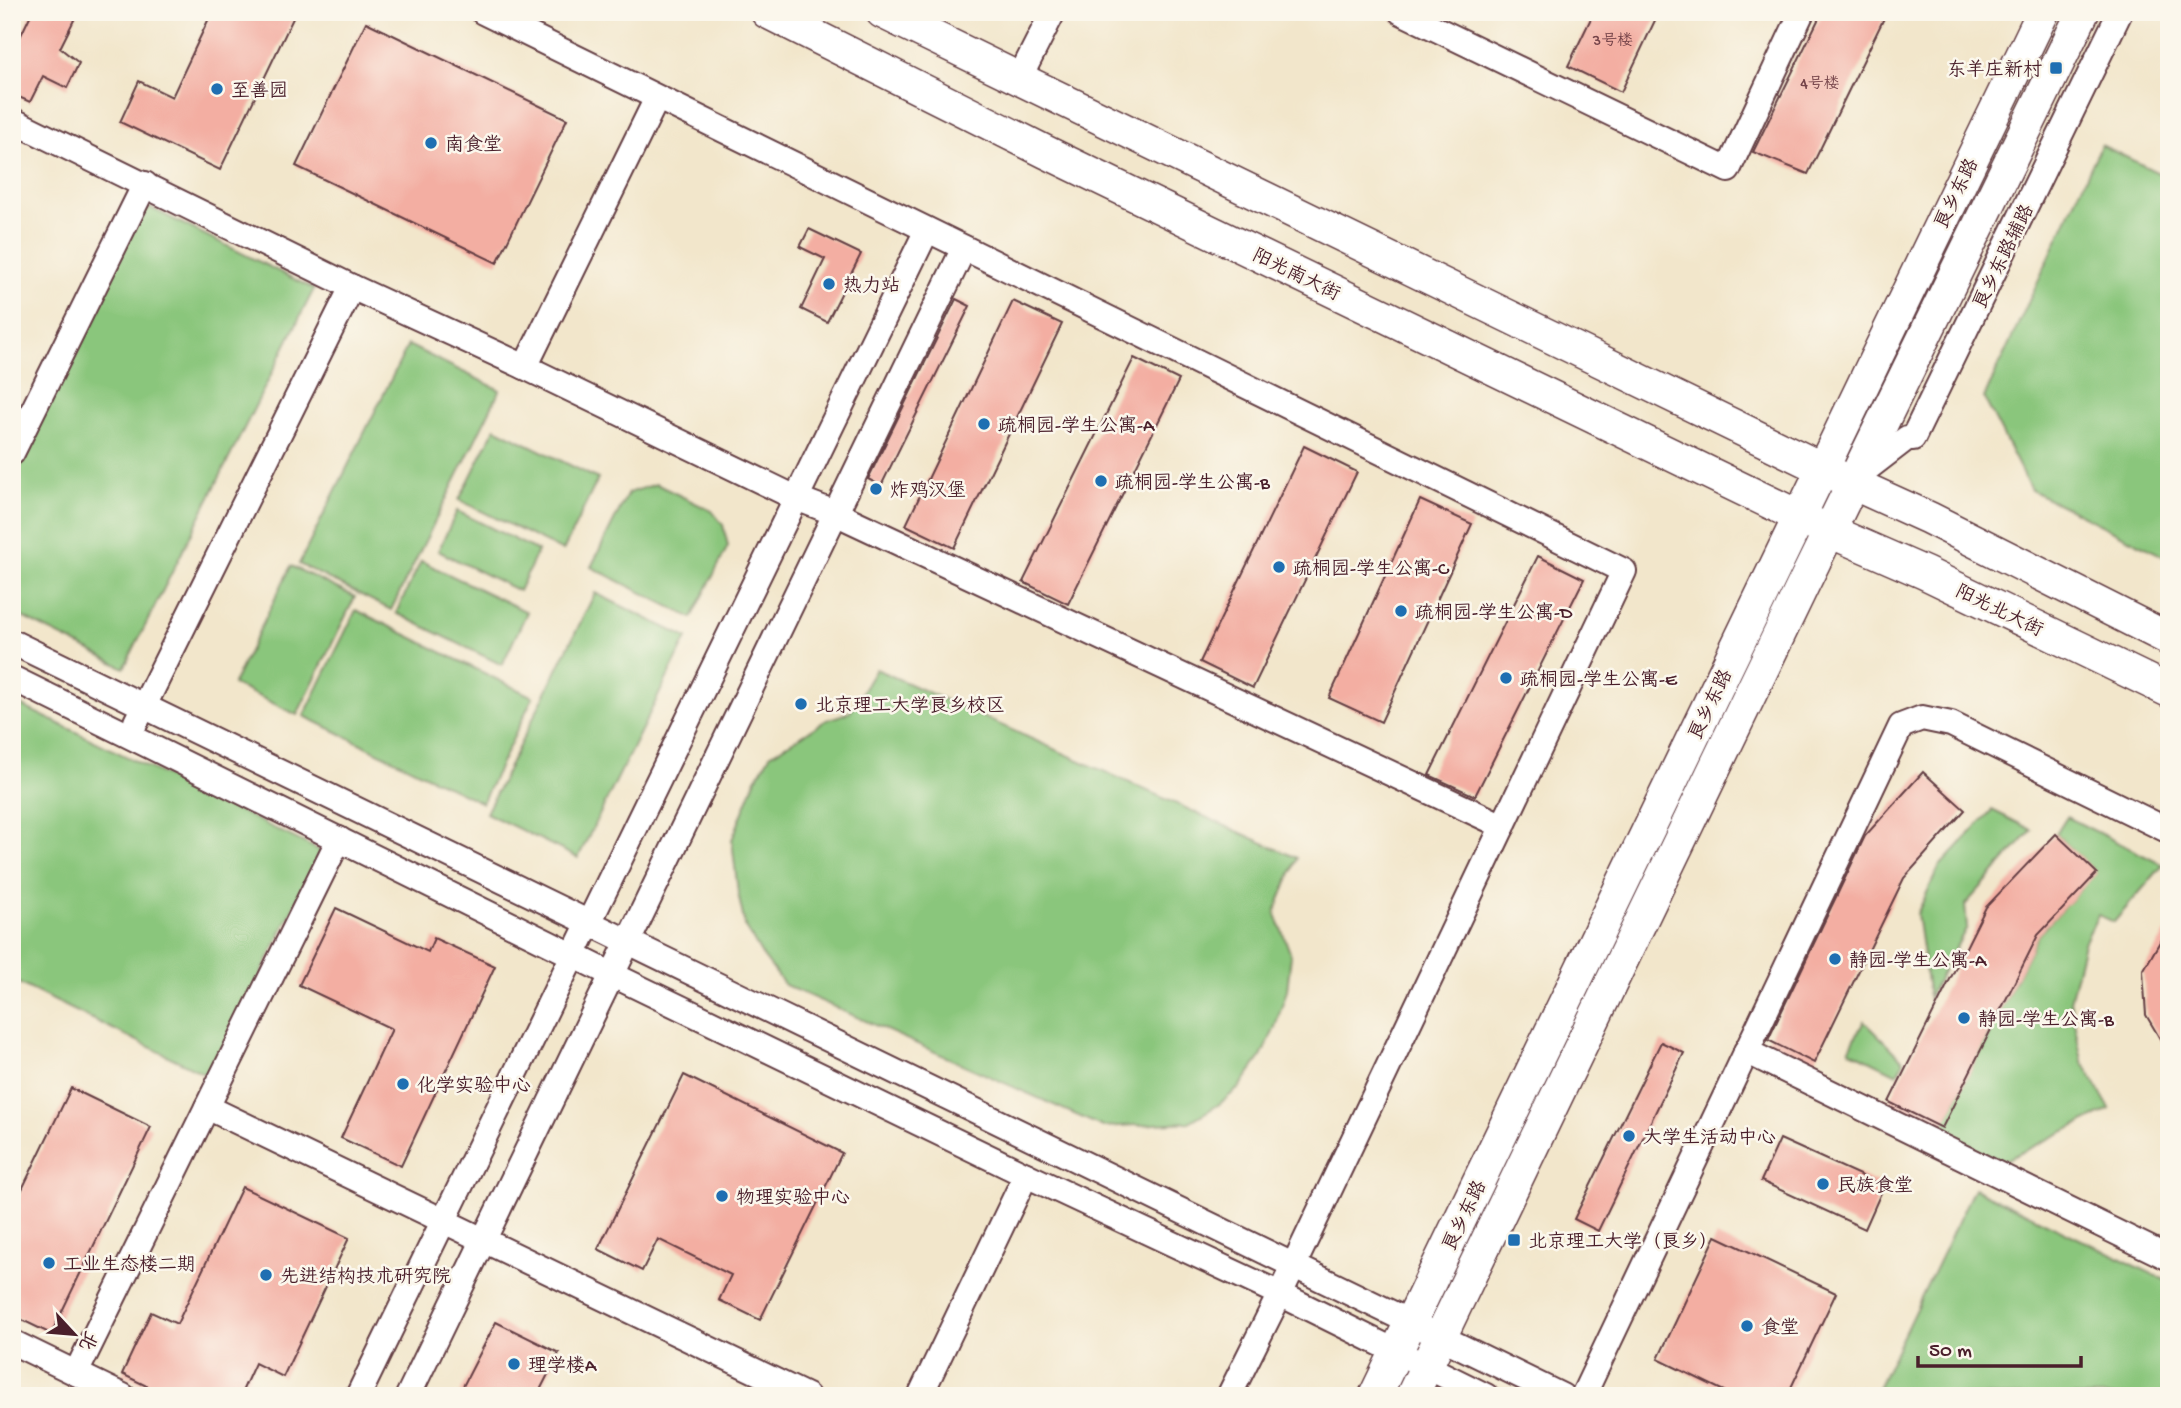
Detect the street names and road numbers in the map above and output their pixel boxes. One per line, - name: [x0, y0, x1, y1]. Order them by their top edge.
- street label: 良乡东路: [1930, 155, 1985, 234]
- street label: 良乡东路辅路: [1969, 201, 2040, 314]
- street label: 阳光南大街: [1248, 244, 1344, 307]
- street label: 阳光北大街: [1951, 580, 2047, 643]
- street label: 良乡东路: [1684, 666, 1739, 745]
- street label: 良乡东路: [1438, 1177, 1493, 1256]

